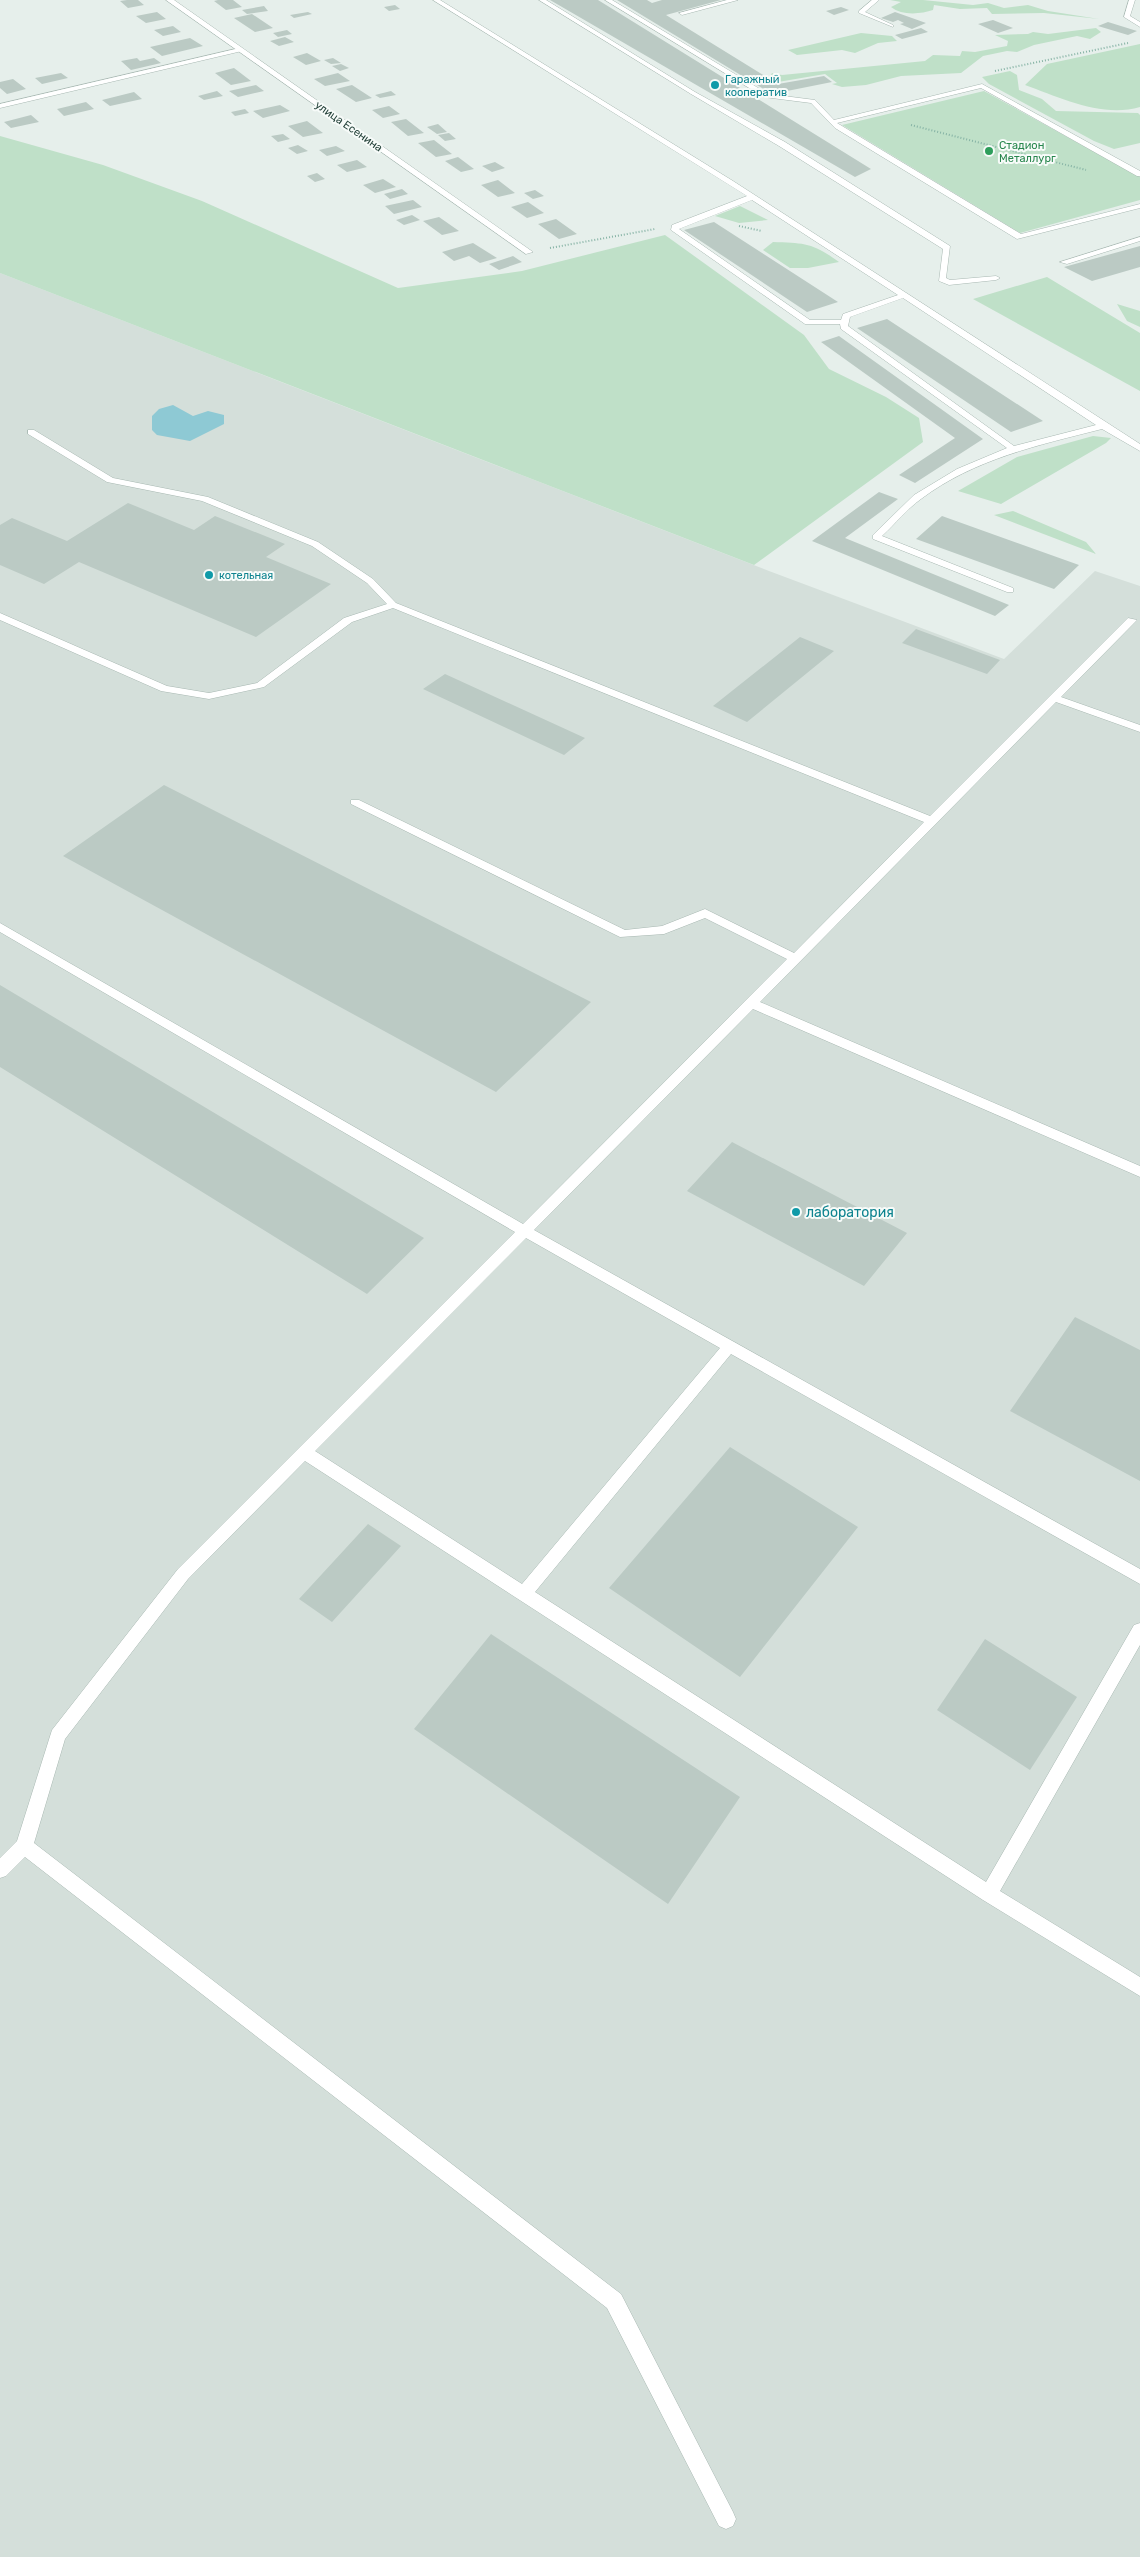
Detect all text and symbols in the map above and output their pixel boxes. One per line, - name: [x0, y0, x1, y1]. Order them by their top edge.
- place label: Гаражный кооператив: [725, 73, 787, 99]
- marker: Гаражный кооператив: [709, 79, 721, 91]
- street label: улица Есенина: [312, 98, 385, 154]
- place label: Стадион Металлург: [999, 139, 1056, 165]
- marker: Стадион Металлург: [983, 145, 995, 157]
- marker: котельная: [203, 569, 215, 581]
- place label: котельная: [219, 569, 273, 582]
- place label: лаборатория: [806, 1204, 894, 1221]
- marker: лаборатория: [790, 1206, 802, 1218]

